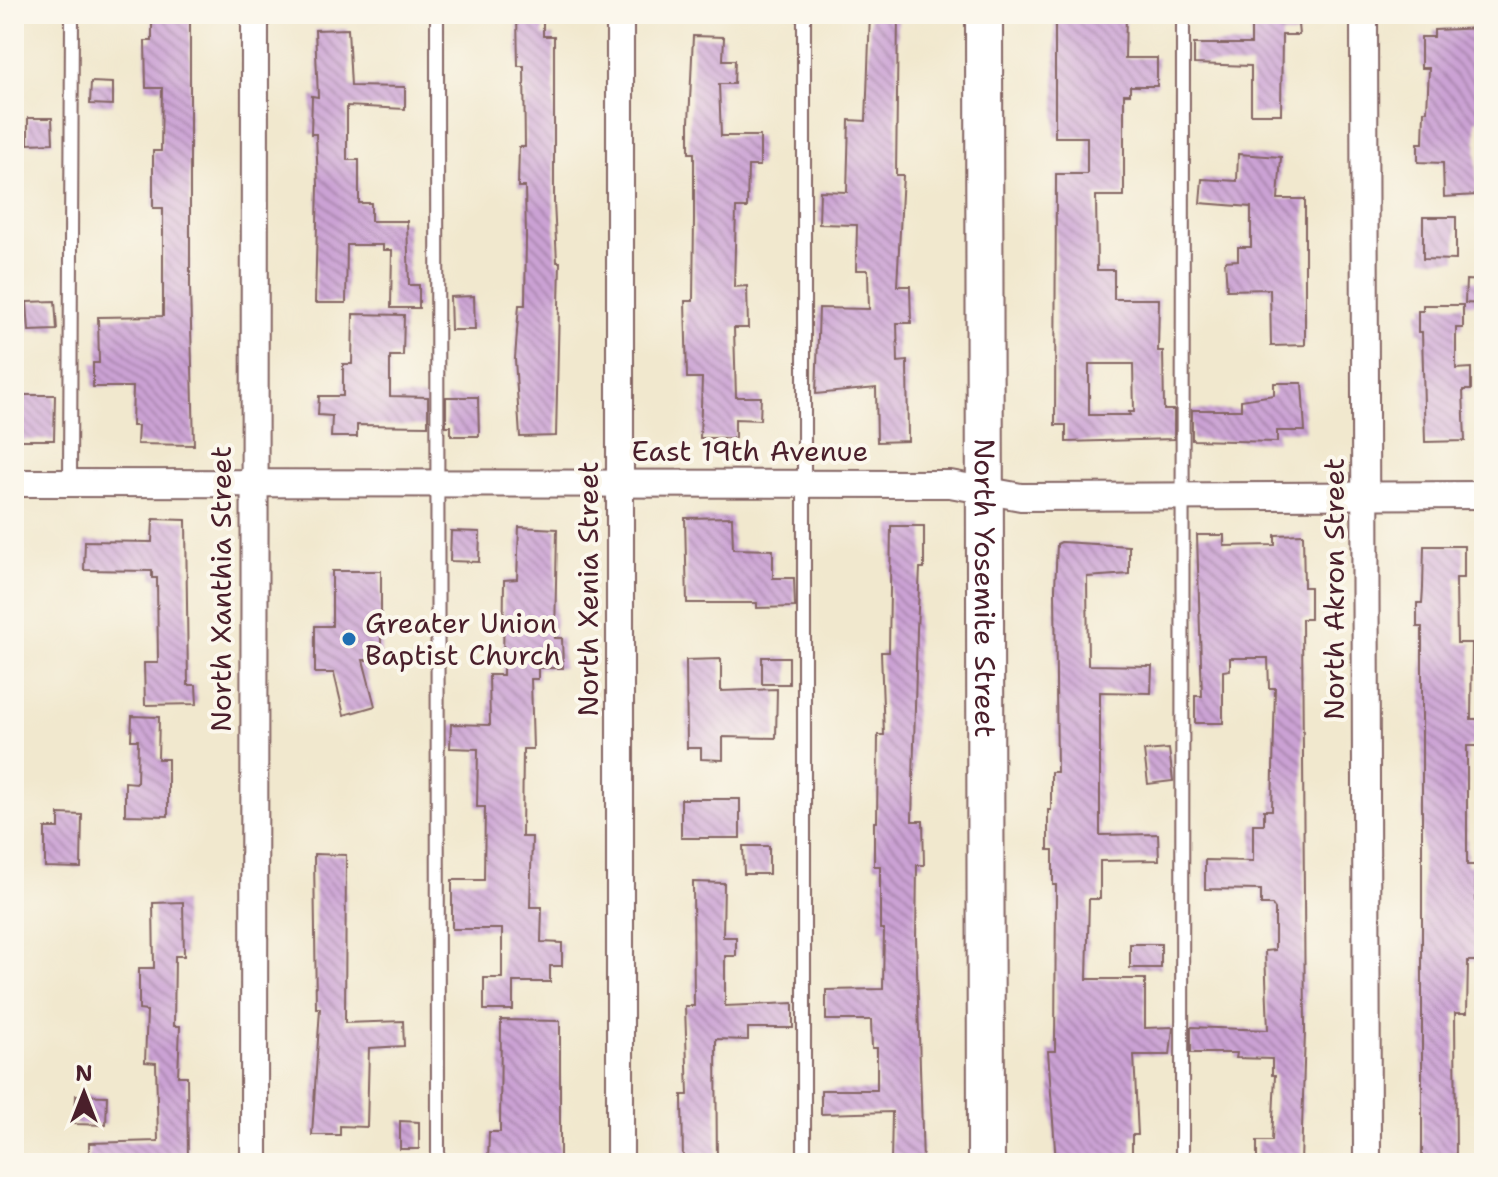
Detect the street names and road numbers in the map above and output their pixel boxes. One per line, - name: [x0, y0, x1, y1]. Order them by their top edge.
- street label: East 19th Avenue: [632, 432, 868, 470]
- street label: North Yosemite Street: [966, 438, 1004, 738]
- street label: North Xanthia Street: [202, 446, 240, 732]
- street label: North Akron Street: [1315, 458, 1353, 720]
- street label: North Xenia Street: [569, 461, 607, 717]

